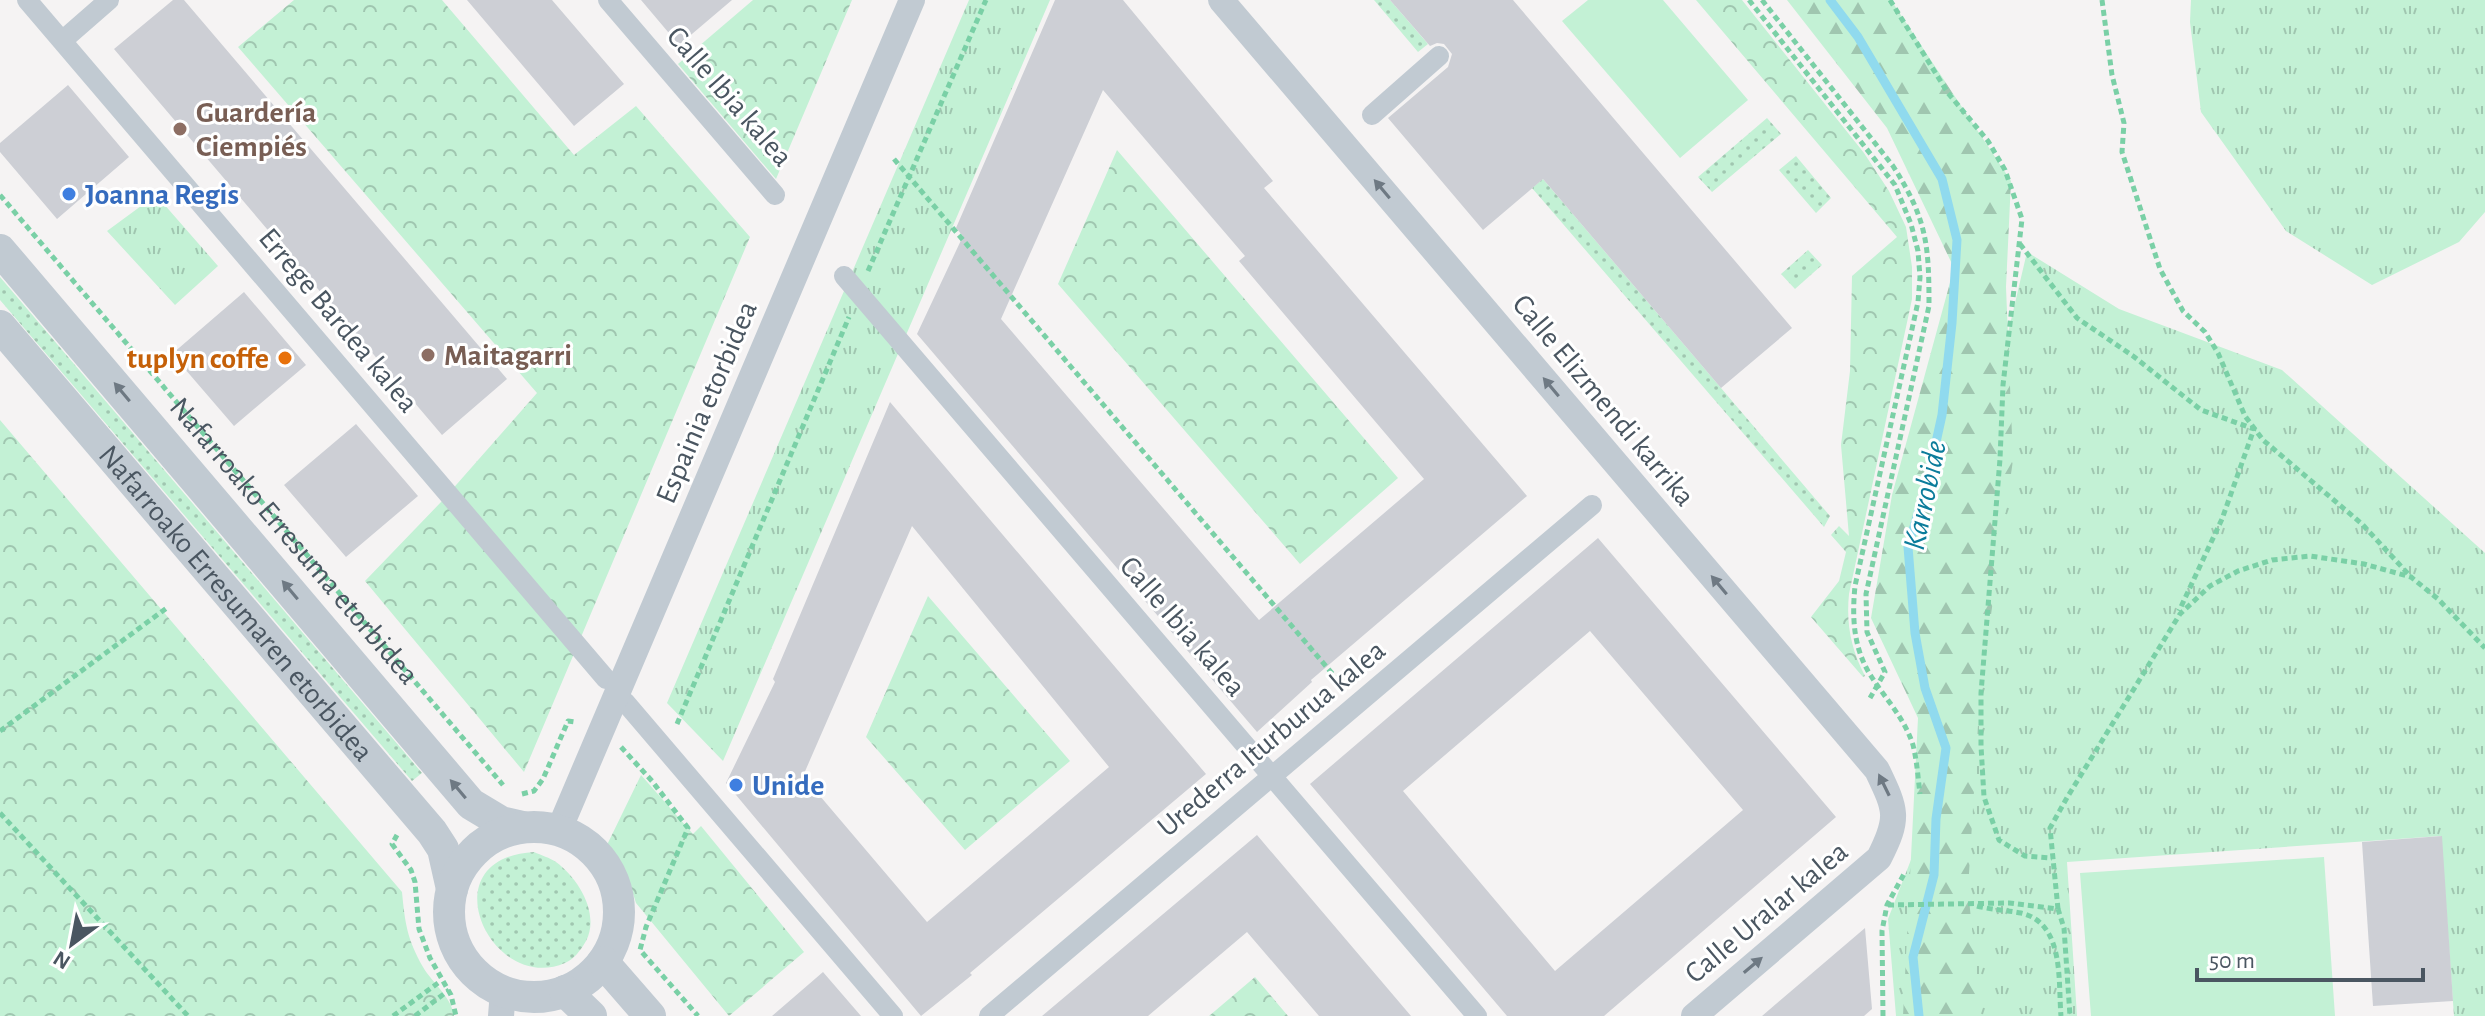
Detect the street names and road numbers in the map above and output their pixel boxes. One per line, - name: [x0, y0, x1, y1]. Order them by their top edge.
- street label: Calle Ibia kalea: [661, 21, 798, 172]
- street label: Errege Bardea kalea: [253, 223, 424, 418]
- street label: Calle Elizmendi karrika: [1506, 289, 1700, 512]
- street label: Espainia etorbidea: [651, 297, 763, 508]
- street label: Nafarroako Erresuma etorbidea: [164, 392, 424, 690]
- street label: Nafarroako Erresumaren etorbidea: [93, 440, 378, 767]
- street label: Calle Ibia kalea: [1114, 551, 1251, 702]
- street label: Urederra Iturburua kalea: [1152, 635, 1391, 843]
- street label: Calle Uralar kalea: [1680, 836, 1854, 989]

